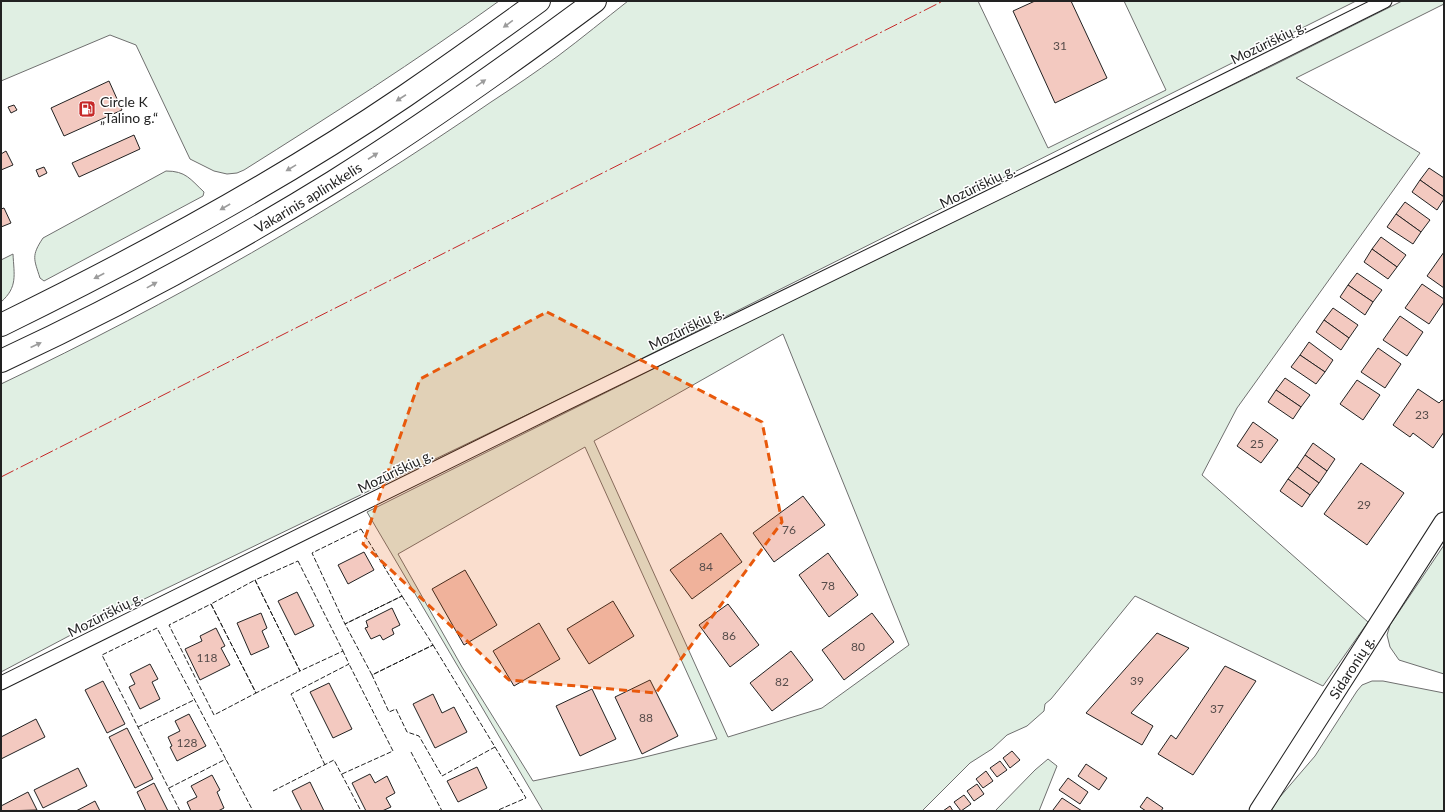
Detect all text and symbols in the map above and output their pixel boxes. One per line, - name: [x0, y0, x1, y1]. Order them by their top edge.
- street label: Mozūriškių g.: [1228, 16, 1308, 68]
- one-way arrow: [502, 20, 513, 28]
- house number: 31: [1053, 38, 1067, 53]
- one-way arrow: [475, 79, 486, 87]
- place label: Circle K „Talino g.“: [100, 93, 158, 126]
- one-way arrow: [395, 95, 407, 102]
- fuel station icon: Circle K „Talino g.“: [77, 99, 97, 119]
- one-way arrow: [367, 152, 378, 160]
- street label: Vakarinis aplinkkelis: [251, 158, 364, 236]
- street label: Mozūriškių g.: [937, 160, 1017, 212]
- one-way arrow: [286, 164, 296, 172]
- one-way arrow: [219, 204, 231, 211]
- one-way arrow: [93, 273, 105, 279]
- one-way arrow: [146, 282, 158, 288]
- street label: Mozūriškių g.: [646, 302, 726, 354]
- one-way arrow: [31, 342, 42, 348]
- house number: 23: [1415, 407, 1429, 422]
- house number: 25: [1250, 436, 1264, 451]
- street label: Mozūriškių g.: [355, 445, 435, 497]
- house number: 29: [1357, 497, 1371, 512]
- house number: 76: [782, 522, 796, 537]
- house number: 84: [699, 559, 713, 574]
- house number: 78: [821, 578, 835, 593]
- street label: Mozūriškių g.: [65, 588, 145, 640]
- house number: 86: [722, 628, 736, 643]
- street label: Sidaronių g.: [1325, 632, 1378, 702]
- house number: 80: [851, 639, 865, 654]
- house number: 118: [197, 650, 217, 665]
- house number: 39: [1130, 673, 1144, 688]
- house number: 82: [775, 674, 789, 689]
- house number: 37: [1210, 701, 1224, 716]
- house number: 88: [639, 710, 653, 725]
- house number: 128: [177, 735, 197, 750]

